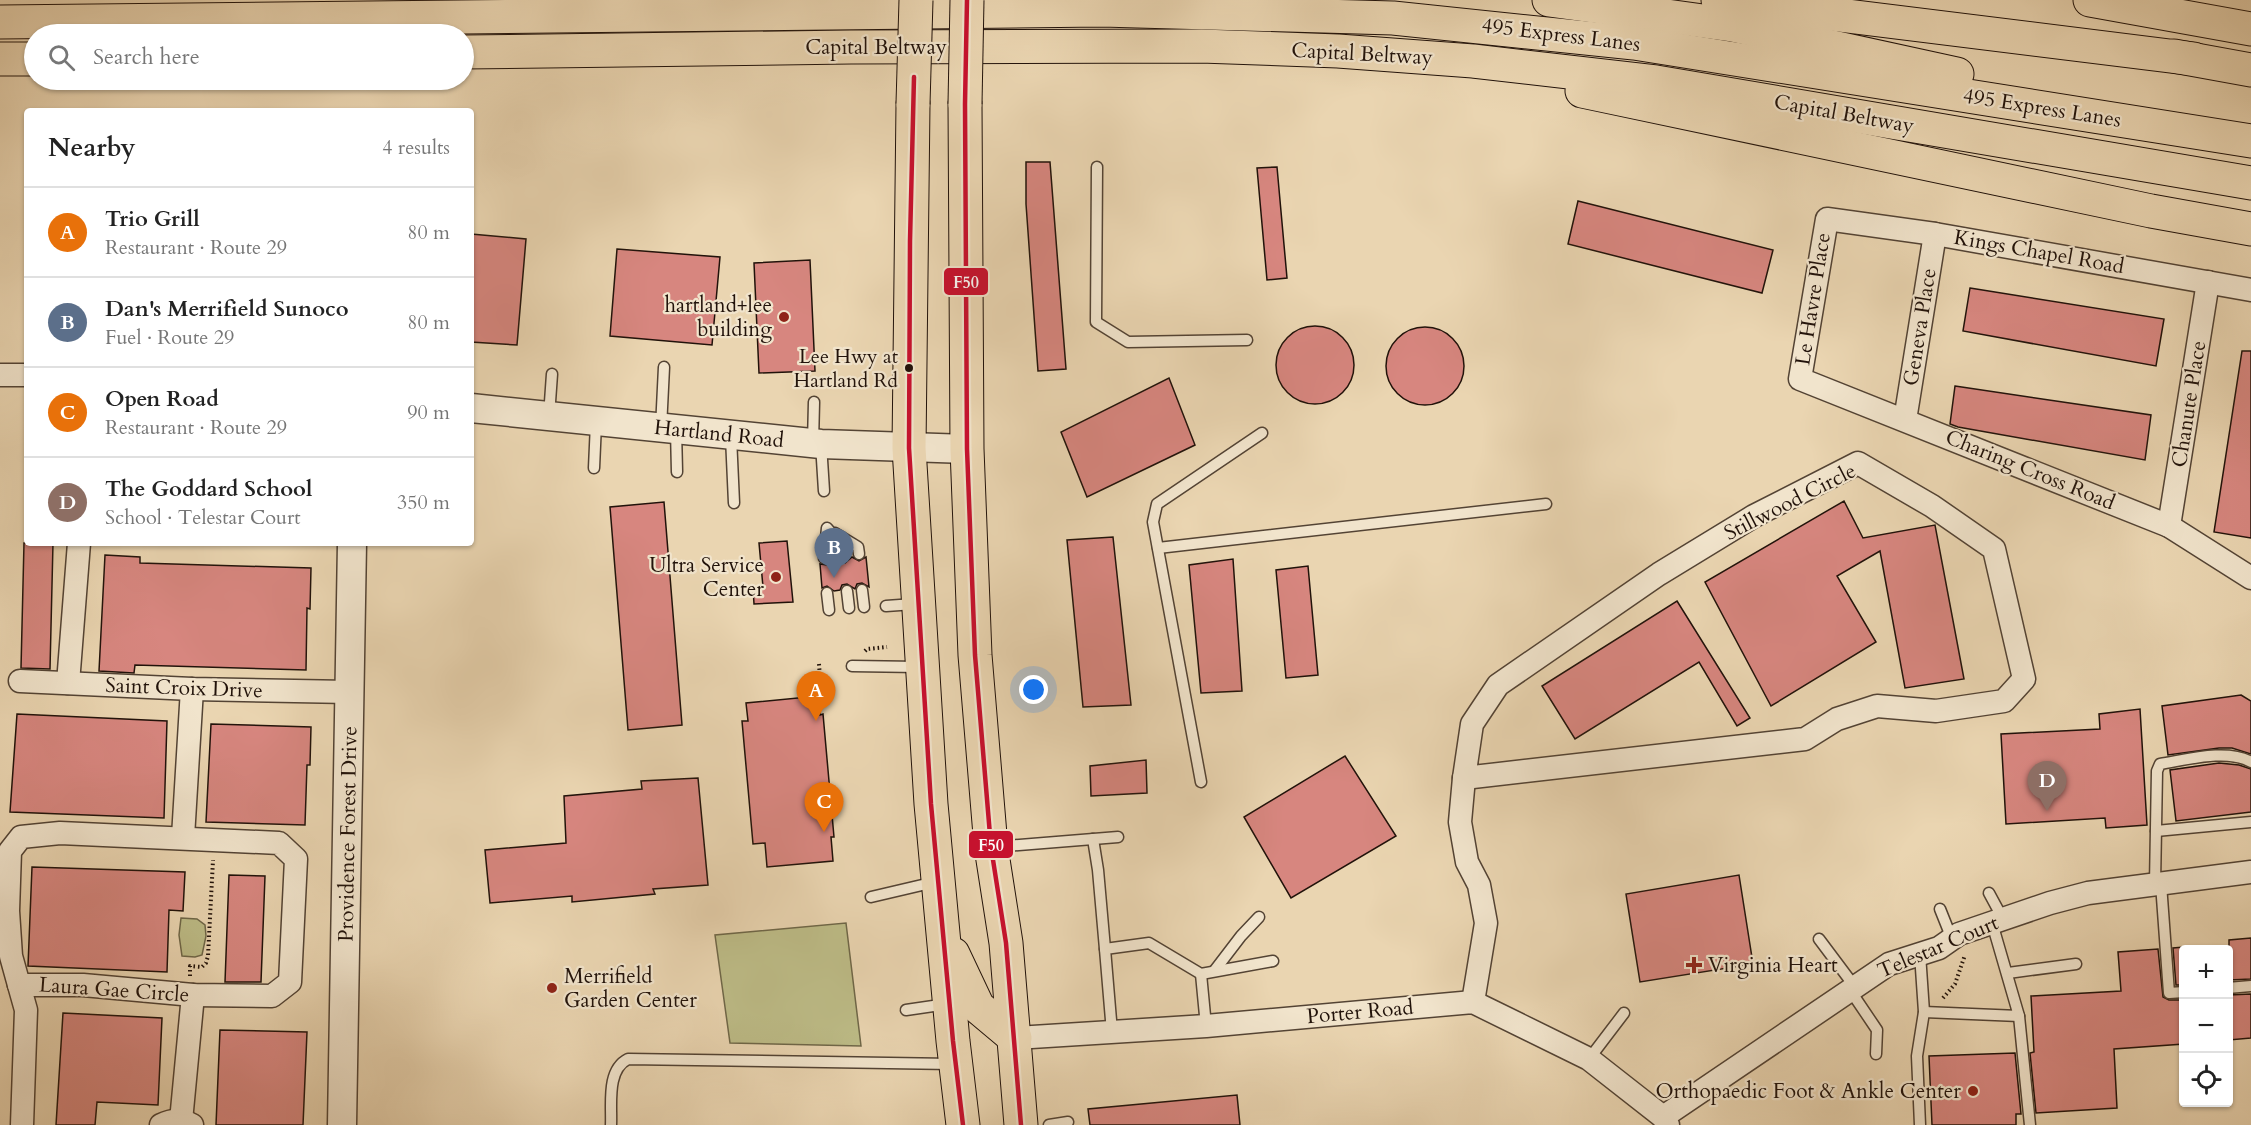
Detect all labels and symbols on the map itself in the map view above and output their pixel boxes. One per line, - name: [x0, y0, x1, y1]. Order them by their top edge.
- street label: 495 Express Lanes: [1480, 11, 1642, 59]
- street label: Capital Beltway: [805, 33, 947, 62]
- street label: Capital Beltway: [1290, 36, 1434, 72]
- street label: 495 Express Lanes: [1961, 81, 2123, 135]
- street label: Capital Beltway: [1772, 87, 1916, 141]
- street label: Kings Chapel Road: [1952, 223, 2126, 281]
- street label: Le Havre Place: [1788, 231, 1838, 367]
- street label: Geneva Place: [1896, 266, 1944, 388]
- line badge: F50: [943, 267, 989, 296]
- text: F50: [953, 272, 979, 294]
- place label: hartland+lee building: [664, 291, 772, 344]
- marker: hartland+lee building: [777, 310, 791, 324]
- street label: Chanute Place: [2165, 339, 2213, 469]
- place label: Lee Hwy at Hartland Rd: [793, 343, 899, 394]
- marker: Lee Hwy at Hartland Rd: [903, 362, 915, 374]
- street label: Hartland Road: [653, 413, 785, 455]
- street label: Charing Cross Road: [1941, 423, 2119, 517]
- street label: Stillwood Circle: [1719, 456, 1861, 548]
- pin: B: [814, 528, 854, 578]
- place label: Ultra Service Center: [649, 551, 764, 604]
- marker: Ultra Service Center: [769, 570, 783, 584]
- street label: Saint Croix Drive: [105, 671, 263, 705]
- pin: A: [796, 672, 836, 721]
- your location: [1019, 675, 1048, 704]
- street label: Providence Forest Drive: [332, 726, 364, 942]
- pin: D: [2028, 762, 2066, 811]
- pin: C: [804, 782, 844, 832]
- line badge: F50: [968, 830, 1014, 859]
- text: F50: [978, 835, 1004, 857]
- street label: Telestar Court: [1873, 908, 2003, 986]
- place label: Virginia Heart: [1708, 951, 1838, 980]
- marker: Virginia Heart: [1685, 956, 1703, 974]
- place label: Merrifield Garden Center: [564, 962, 697, 1015]
- street label: Laura Gae Circle: [38, 970, 190, 1010]
- marker: Merrifield Garden Center: [545, 981, 559, 995]
- street label: Porter Road: [1305, 993, 1415, 1031]
- place label: Orthopaedic Foot & Ankle Center: [1655, 1077, 1961, 1106]
- marker: Orthopaedic Foot & Ankle Center: [1966, 1084, 1980, 1098]

